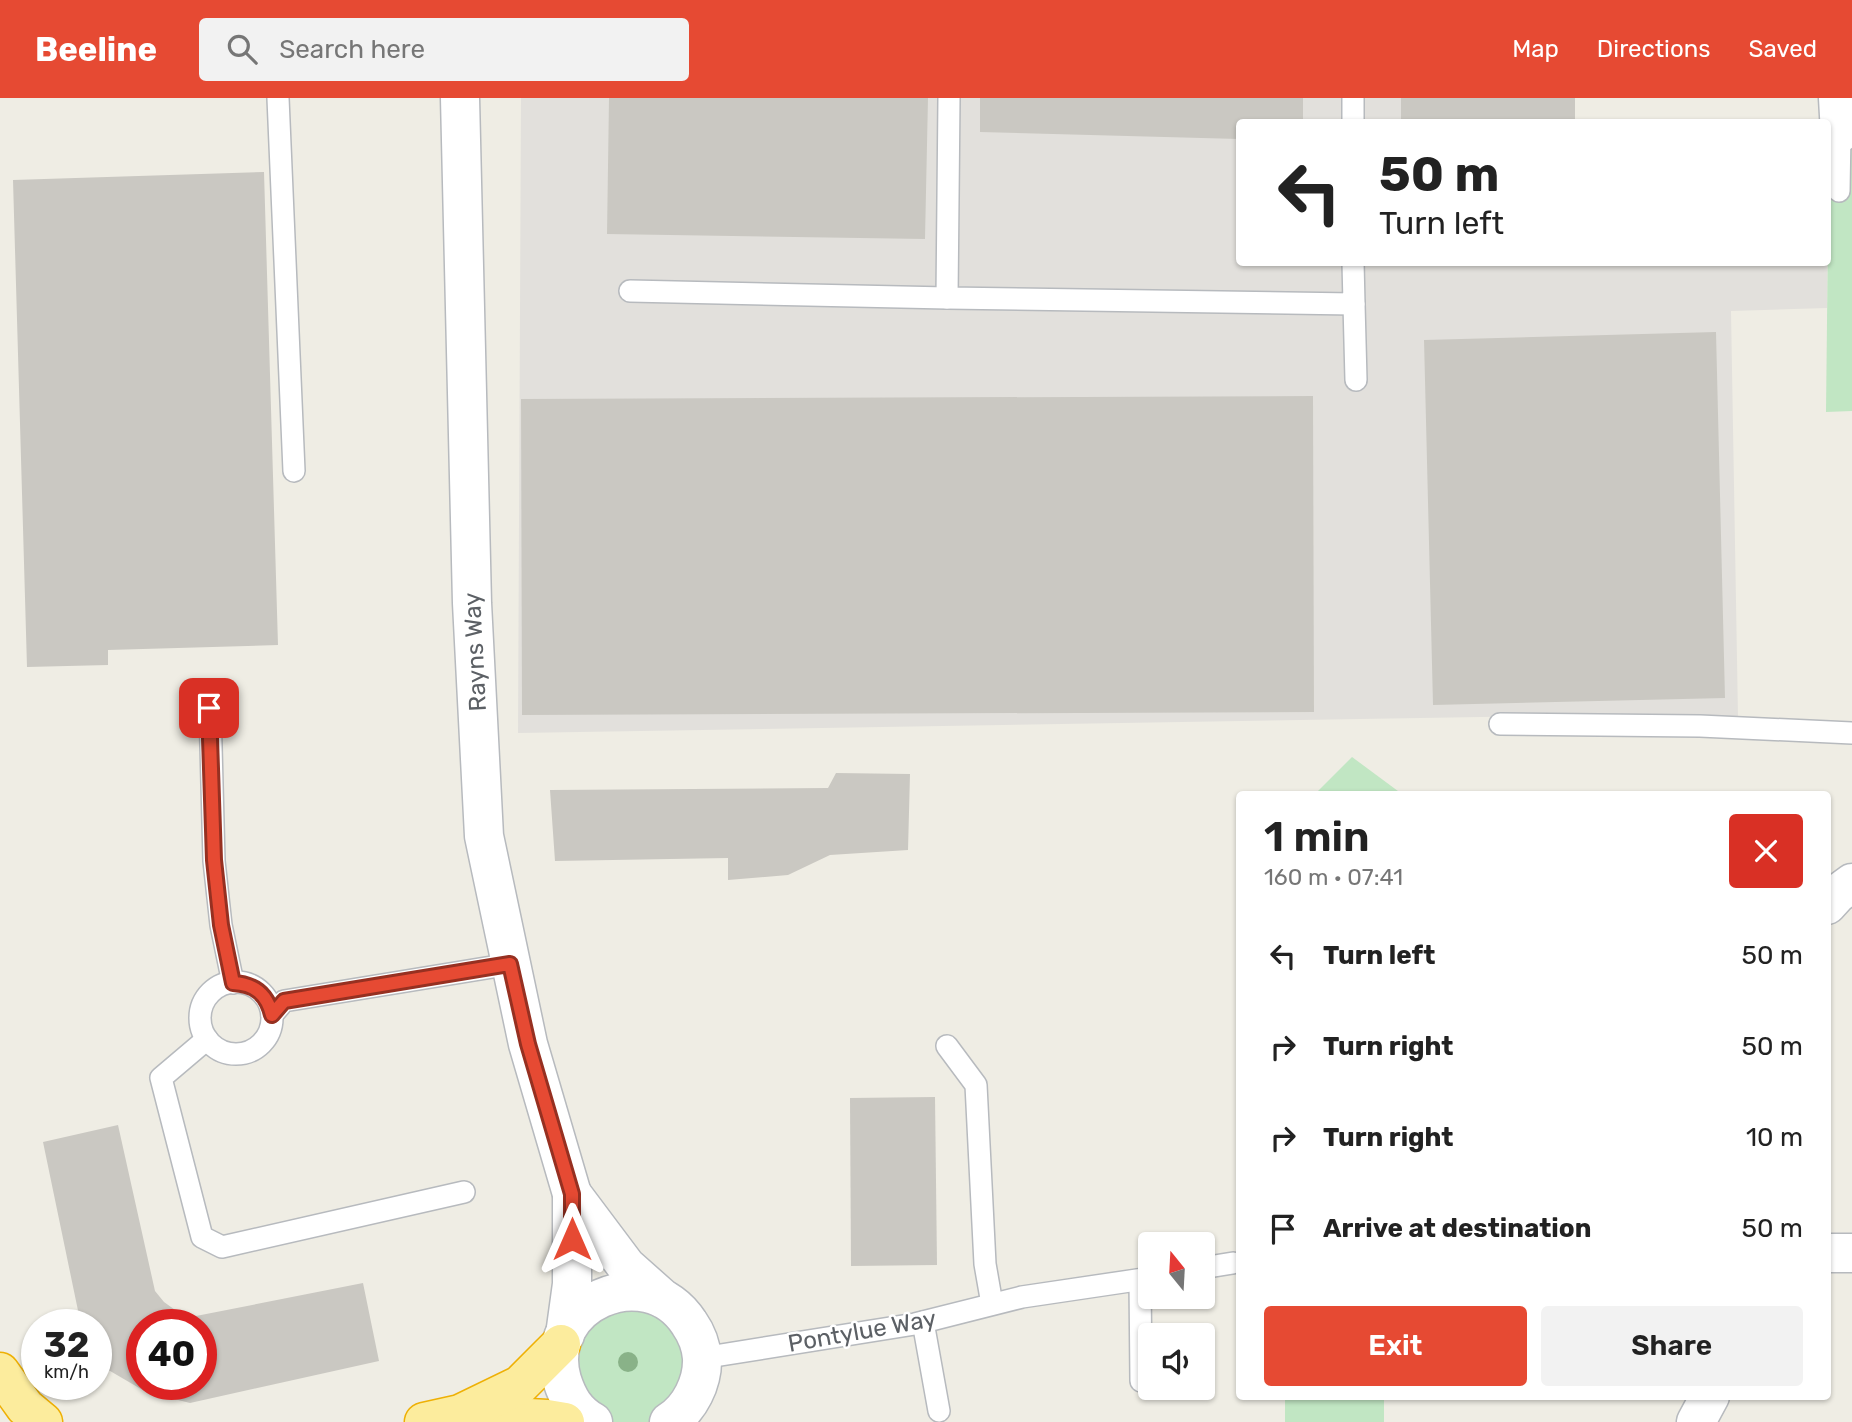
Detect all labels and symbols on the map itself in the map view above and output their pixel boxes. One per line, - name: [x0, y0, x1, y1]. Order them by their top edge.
- street label: Rayns Way: [458, 592, 492, 712]
- pin: [179, 678, 239, 738]
- position arrow: [535, 1202, 609, 1276]
- north arrow: [1138, 1232, 1214, 1309]
- street label: Pontylue Way: [786, 1304, 938, 1358]
- speed limit sign: 40: [126, 1309, 217, 1400]

